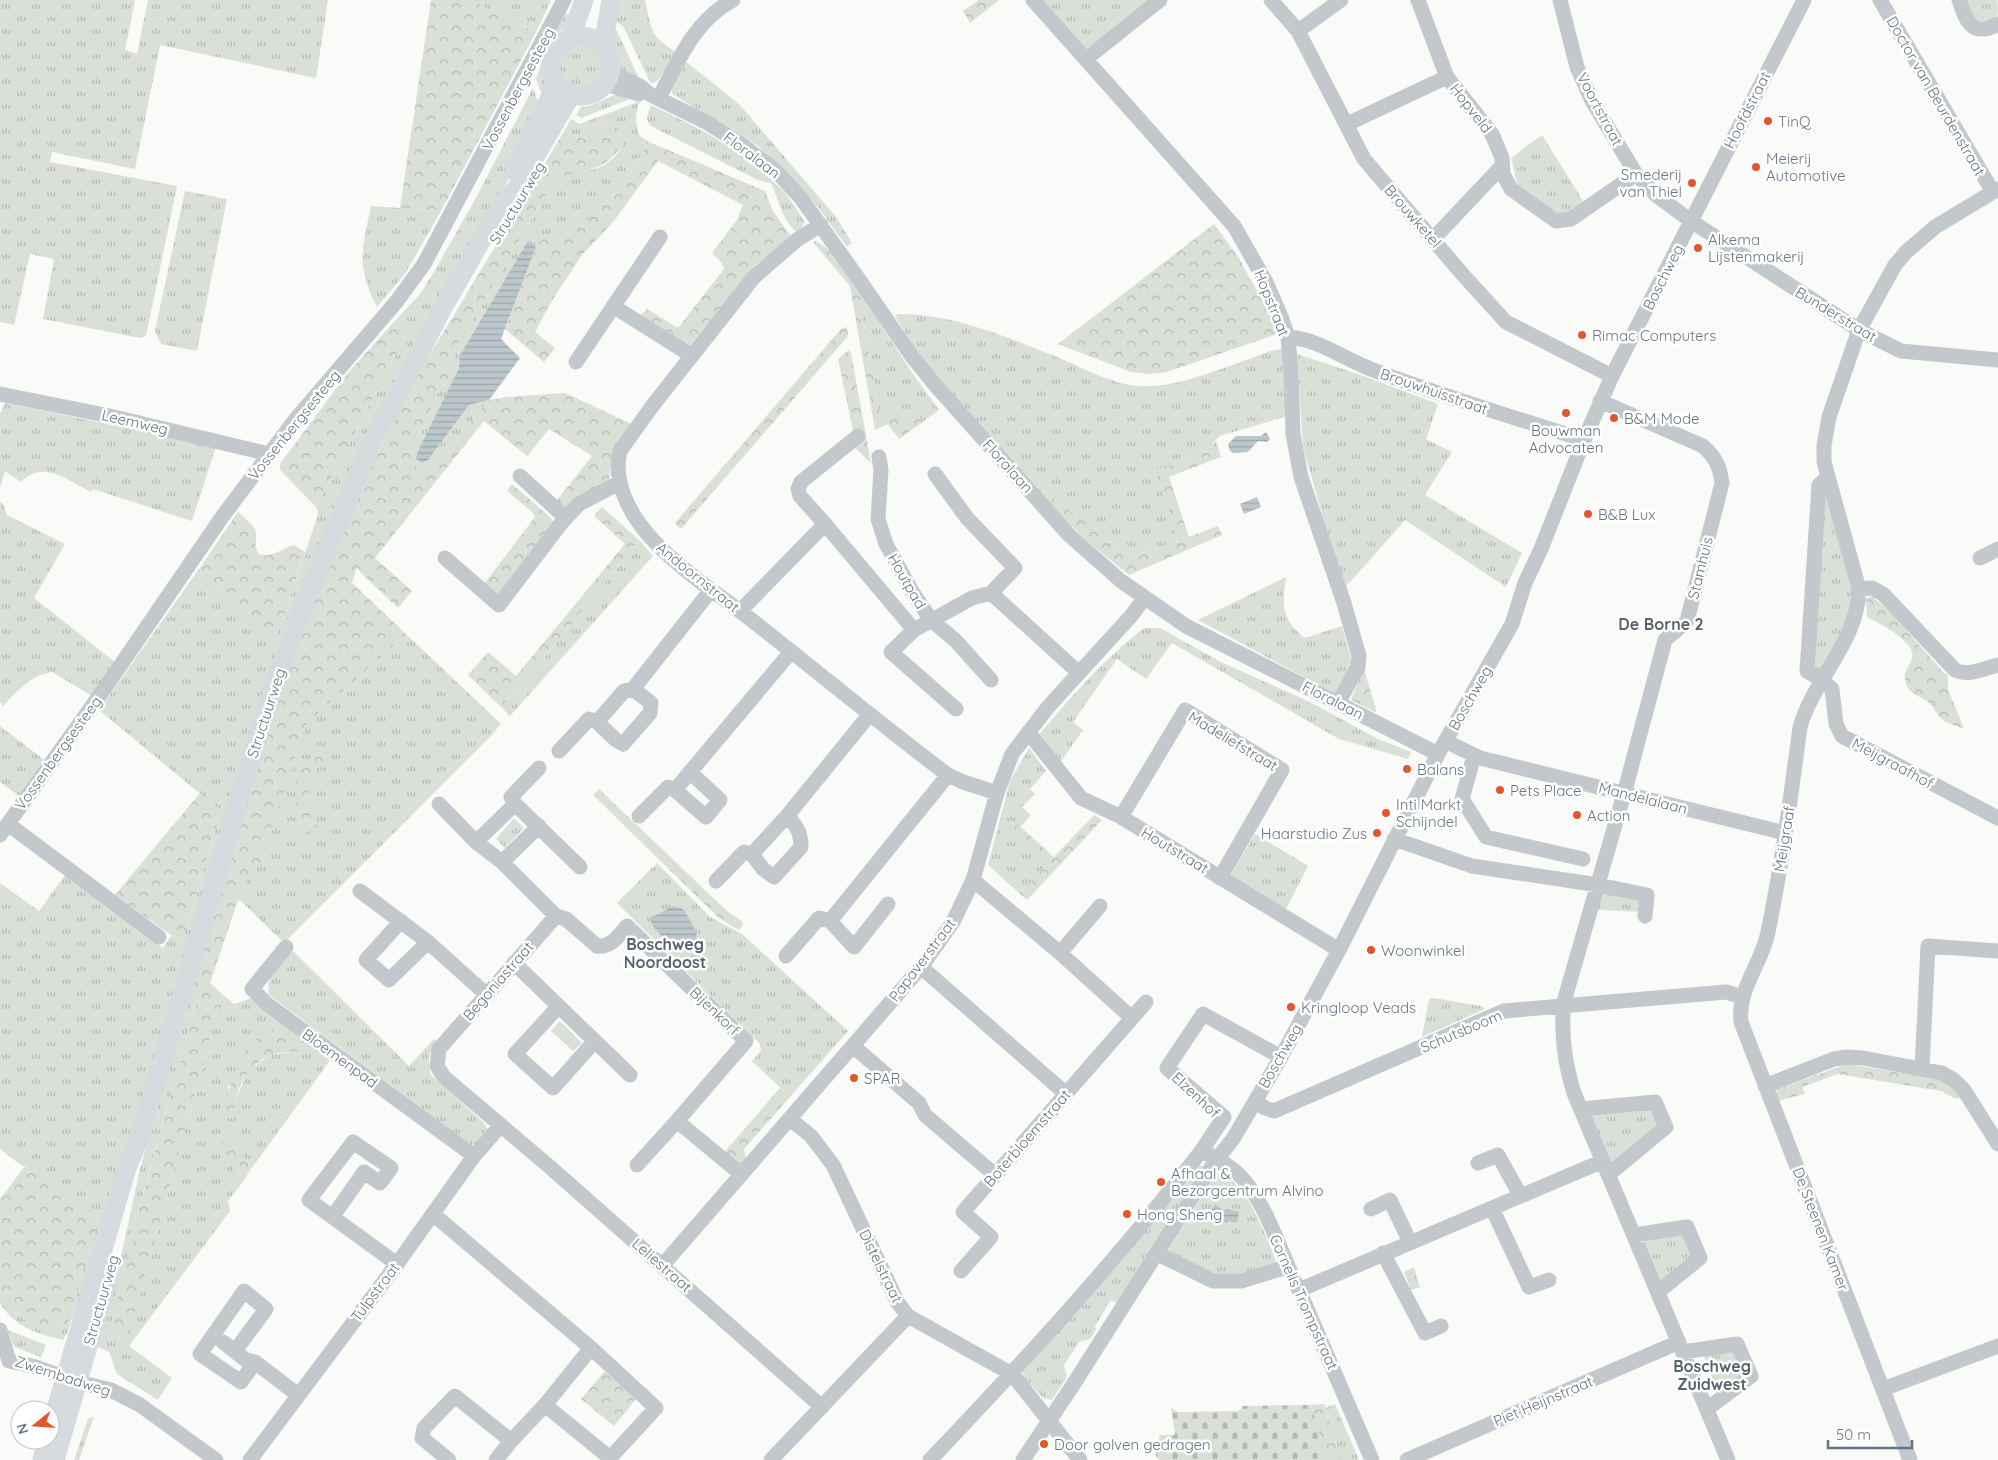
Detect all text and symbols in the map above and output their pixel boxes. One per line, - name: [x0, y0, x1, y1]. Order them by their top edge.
- street label: Doctor van Beurdenstraat: [1883, 13, 1989, 179]
- street label: Vossenbergsesteeg: [478, 24, 558, 154]
- street label: Hoofdstraat: [1719, 68, 1775, 152]
- street label: Voortstraat: [1573, 69, 1627, 149]
- street label: Hopveld: [1446, 79, 1496, 137]
- place label: TinQ: [1778, 112, 1811, 131]
- marker: TinQ: [1762, 115, 1774, 127]
- street label: Floralaan: [720, 128, 784, 182]
- place label: Meierij Automotive: [1766, 149, 1846, 185]
- street label: Structuurweg: [485, 158, 549, 248]
- marker: Meierij Automotive: [1750, 161, 1762, 173]
- place label: Smederij van Thiel: [1620, 165, 1682, 201]
- marker: Smederij van Thiel: [1686, 177, 1698, 189]
- street label: Brouwketel: [1381, 181, 1445, 251]
- place label: Alkema Lijstenmakerij: [1708, 230, 1804, 266]
- street label: Boschweg: [1638, 241, 1688, 313]
- marker: Alkema Lijstenmakerij: [1692, 242, 1704, 254]
- street label: Hopstraat: [1250, 267, 1294, 339]
- street label: Bunderstraat: [1792, 282, 1880, 346]
- place label: Rimac Computers: [1592, 326, 1716, 345]
- marker: Rimac Computers: [1576, 329, 1588, 341]
- street label: Brouwhuisstraat: [1378, 364, 1490, 418]
- street label: Vossenbergsesteeg: [244, 366, 344, 484]
- street label: Leemweg: [100, 405, 170, 439]
- marker: Bouwman Advocaten: [1560, 407, 1572, 419]
- place label: B&M Mode: [1624, 409, 1699, 428]
- marker: B&M Mode: [1608, 412, 1620, 424]
- place label: Bouwman Advocaten: [1529, 421, 1603, 457]
- street label: Floralaan: [979, 435, 1037, 497]
- place label: B&B Lux: [1598, 505, 1656, 524]
- marker: B&B Lux: [1582, 508, 1594, 520]
- street label: Stamhuis: [1683, 535, 1717, 601]
- street label: Andoornstraat: [653, 538, 743, 616]
- street label: Houtpad: [884, 550, 930, 612]
- district label: De Borne 2: [1618, 614, 1704, 634]
- street label: Boschweg: [1444, 662, 1496, 734]
- street label: Structuurweg: [243, 666, 289, 760]
- street label: Floralaan: [1299, 677, 1367, 723]
- street label: Vossenbergsesteeg: [10, 692, 106, 814]
- street label: Madeliefstraat: [1185, 707, 1281, 775]
- street label: Meijgraafhof: [1849, 734, 1938, 793]
- place label: Balans: [1417, 760, 1464, 779]
- marker: Balans: [1401, 763, 1413, 775]
- street label: Mandelalaan: [1597, 778, 1689, 818]
- place label: Pets Place: [1510, 781, 1582, 800]
- marker: Pets Place: [1494, 784, 1506, 796]
- place label: Inti Markt Schijndel: [1396, 795, 1461, 831]
- street label: Meijgraaf: [1769, 804, 1799, 873]
- place label: Action: [1587, 806, 1631, 825]
- marker: Inti Markt Schijndel: [1380, 807, 1392, 819]
- marker: Action: [1571, 809, 1583, 821]
- street label: Houtstraat: [1138, 823, 1212, 877]
- place label: Haarstudio Zus: [1261, 824, 1367, 843]
- marker: Haarstudio Zus: [1371, 827, 1383, 839]
- street label: Papaverstraat: [885, 915, 959, 1005]
- district label: Boschweg Noordoost: [624, 934, 706, 972]
- street label: Begoniastraat: [459, 938, 537, 1024]
- place label: Woonwinkel: [1381, 941, 1465, 960]
- marker: Woonwinkel: [1365, 944, 1377, 956]
- street label: Bijenkorf: [686, 983, 744, 1040]
- place label: Kringloop Veads: [1301, 998, 1416, 1017]
- marker: Kringloop Veads: [1285, 1001, 1297, 1013]
- street label: Schutsboom: [1417, 1005, 1505, 1057]
- street label: Boschweg: [1254, 1020, 1306, 1092]
- street label: Bloemenpad: [299, 1024, 381, 1092]
- street label: Elzenhof: [1168, 1068, 1225, 1123]
- place label: SPAR: [864, 1069, 901, 1088]
- marker: SPAR: [848, 1072, 860, 1084]
- street label: Boterbloemstraat: [980, 1085, 1074, 1191]
- place label: Afhaal & Bezorgcentrum Alvino: [1171, 1164, 1324, 1200]
- street label: De Steenen Kamer: [1789, 1164, 1853, 1294]
- marker: Afhaal & Bezorgcentrum Alvino: [1155, 1176, 1167, 1188]
- place label: Hong Sheng: [1137, 1205, 1222, 1224]
- marker: Hong Sheng: [1121, 1208, 1133, 1220]
- street label: Distelstraat: [855, 1226, 907, 1306]
- street label: Cornelis Trompstraat: [1266, 1231, 1342, 1373]
- street label: Leliestraat: [628, 1234, 696, 1296]
- street label: Structuurweg: [79, 1253, 123, 1347]
- street label: Tulpstraat: [347, 1259, 403, 1325]
- street label: Zwembadweg: [13, 1352, 113, 1400]
- district label: Boschweg Zuidwest: [1673, 1356, 1751, 1394]
- street label: Piet Heijnstraat: [1490, 1372, 1596, 1430]
- north arrow: [10, 1400, 60, 1450]
- scale bar: [1828, 1418, 1912, 1450]
- text: N: [12, 1421, 33, 1436]
- text: 50 m: [1836, 1425, 1871, 1444]
- place label: Door golven gedragen: [1054, 1435, 1211, 1454]
- marker: Door golven gedragen: [1038, 1438, 1050, 1450]

